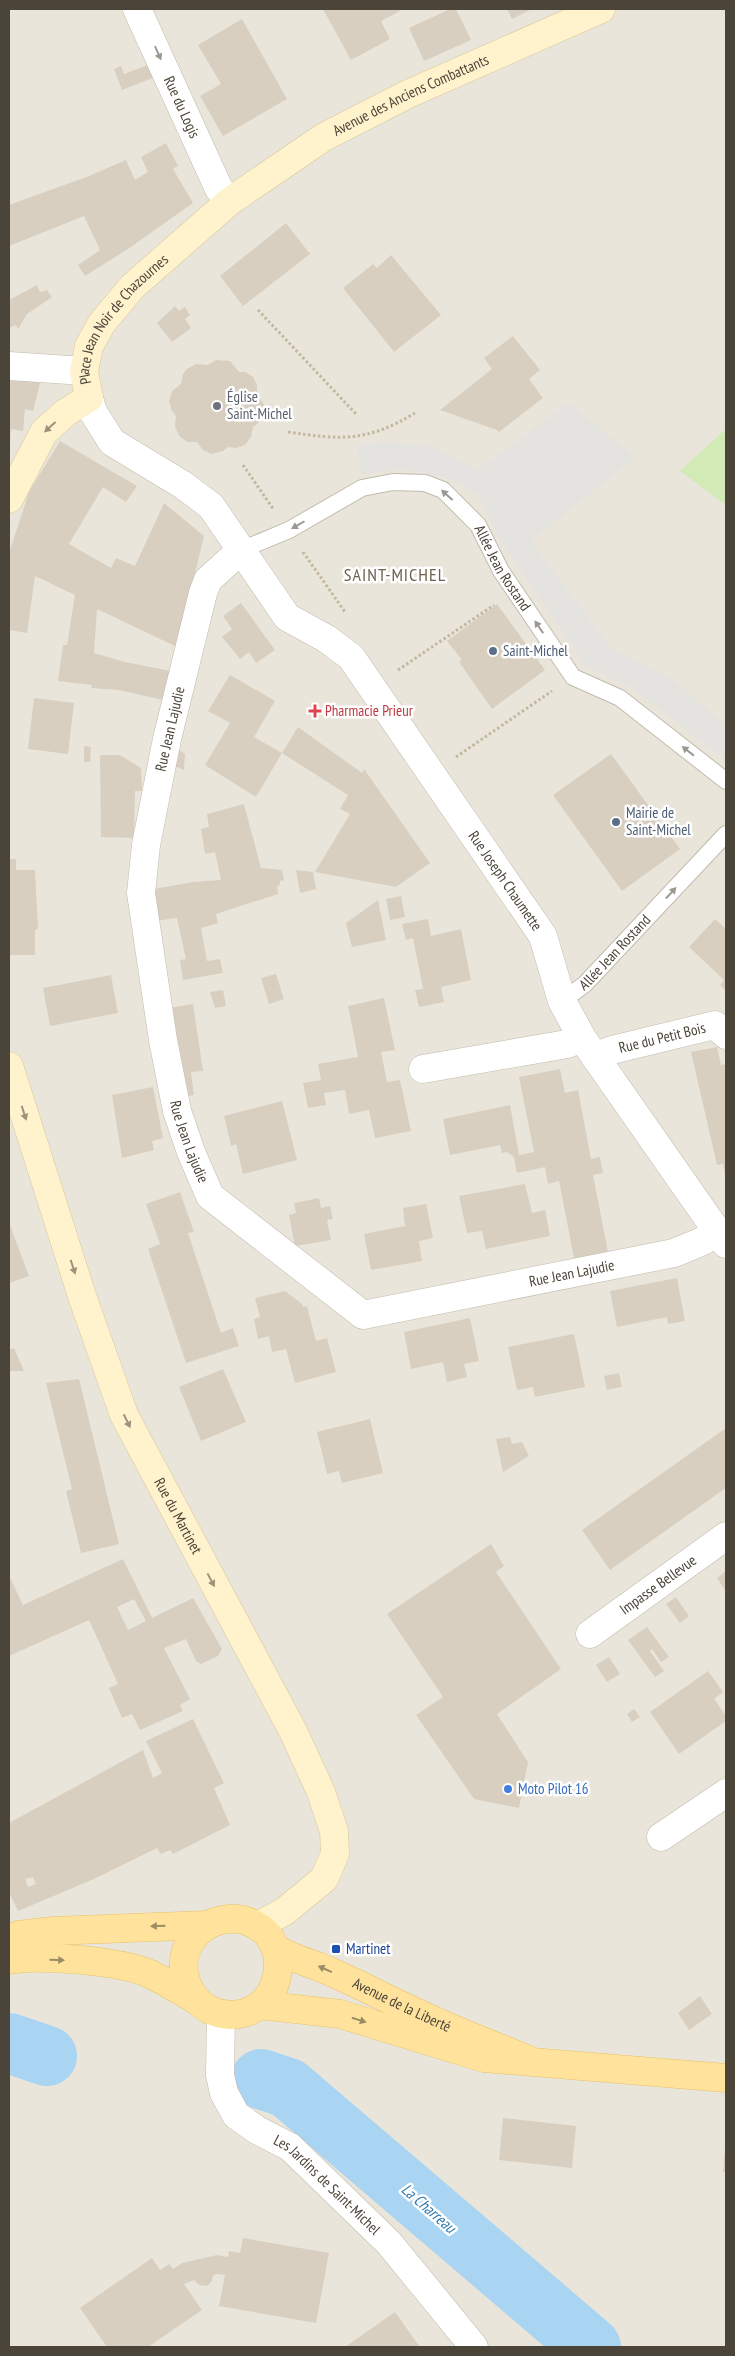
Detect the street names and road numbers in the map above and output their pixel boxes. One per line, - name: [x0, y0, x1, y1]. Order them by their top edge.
- street label: Avenue des Anciens Combattants: [329, 50, 492, 140]
- street label: Rue du Logis: [160, 73, 205, 141]
- street label: Place Jean Noir de Chazournes: [74, 250, 172, 386]
- street label: Allée Jean Rostand: [470, 521, 535, 614]
- street label: Rue Jean Lajudie: [151, 685, 188, 773]
- street label: Rue Joseph Chaumette: [464, 827, 547, 934]
- street label: Allée Jean Rostand: [575, 910, 654, 994]
- street label: Rue du Petit Bois: [617, 1018, 707, 1057]
- street label: Rue Jean Lajudie: [166, 1099, 213, 1186]
- street label: Rue Jean Lajudie: [527, 1255, 616, 1291]
- street label: Rue du Martinet: [150, 1474, 207, 1557]
- street label: Impasse Bellevue: [616, 1550, 700, 1619]
- street label: Avenue de la Liberté: [350, 1973, 454, 2036]
- street label: Les Jardins de Saint-Michel: [271, 2130, 385, 2239]

